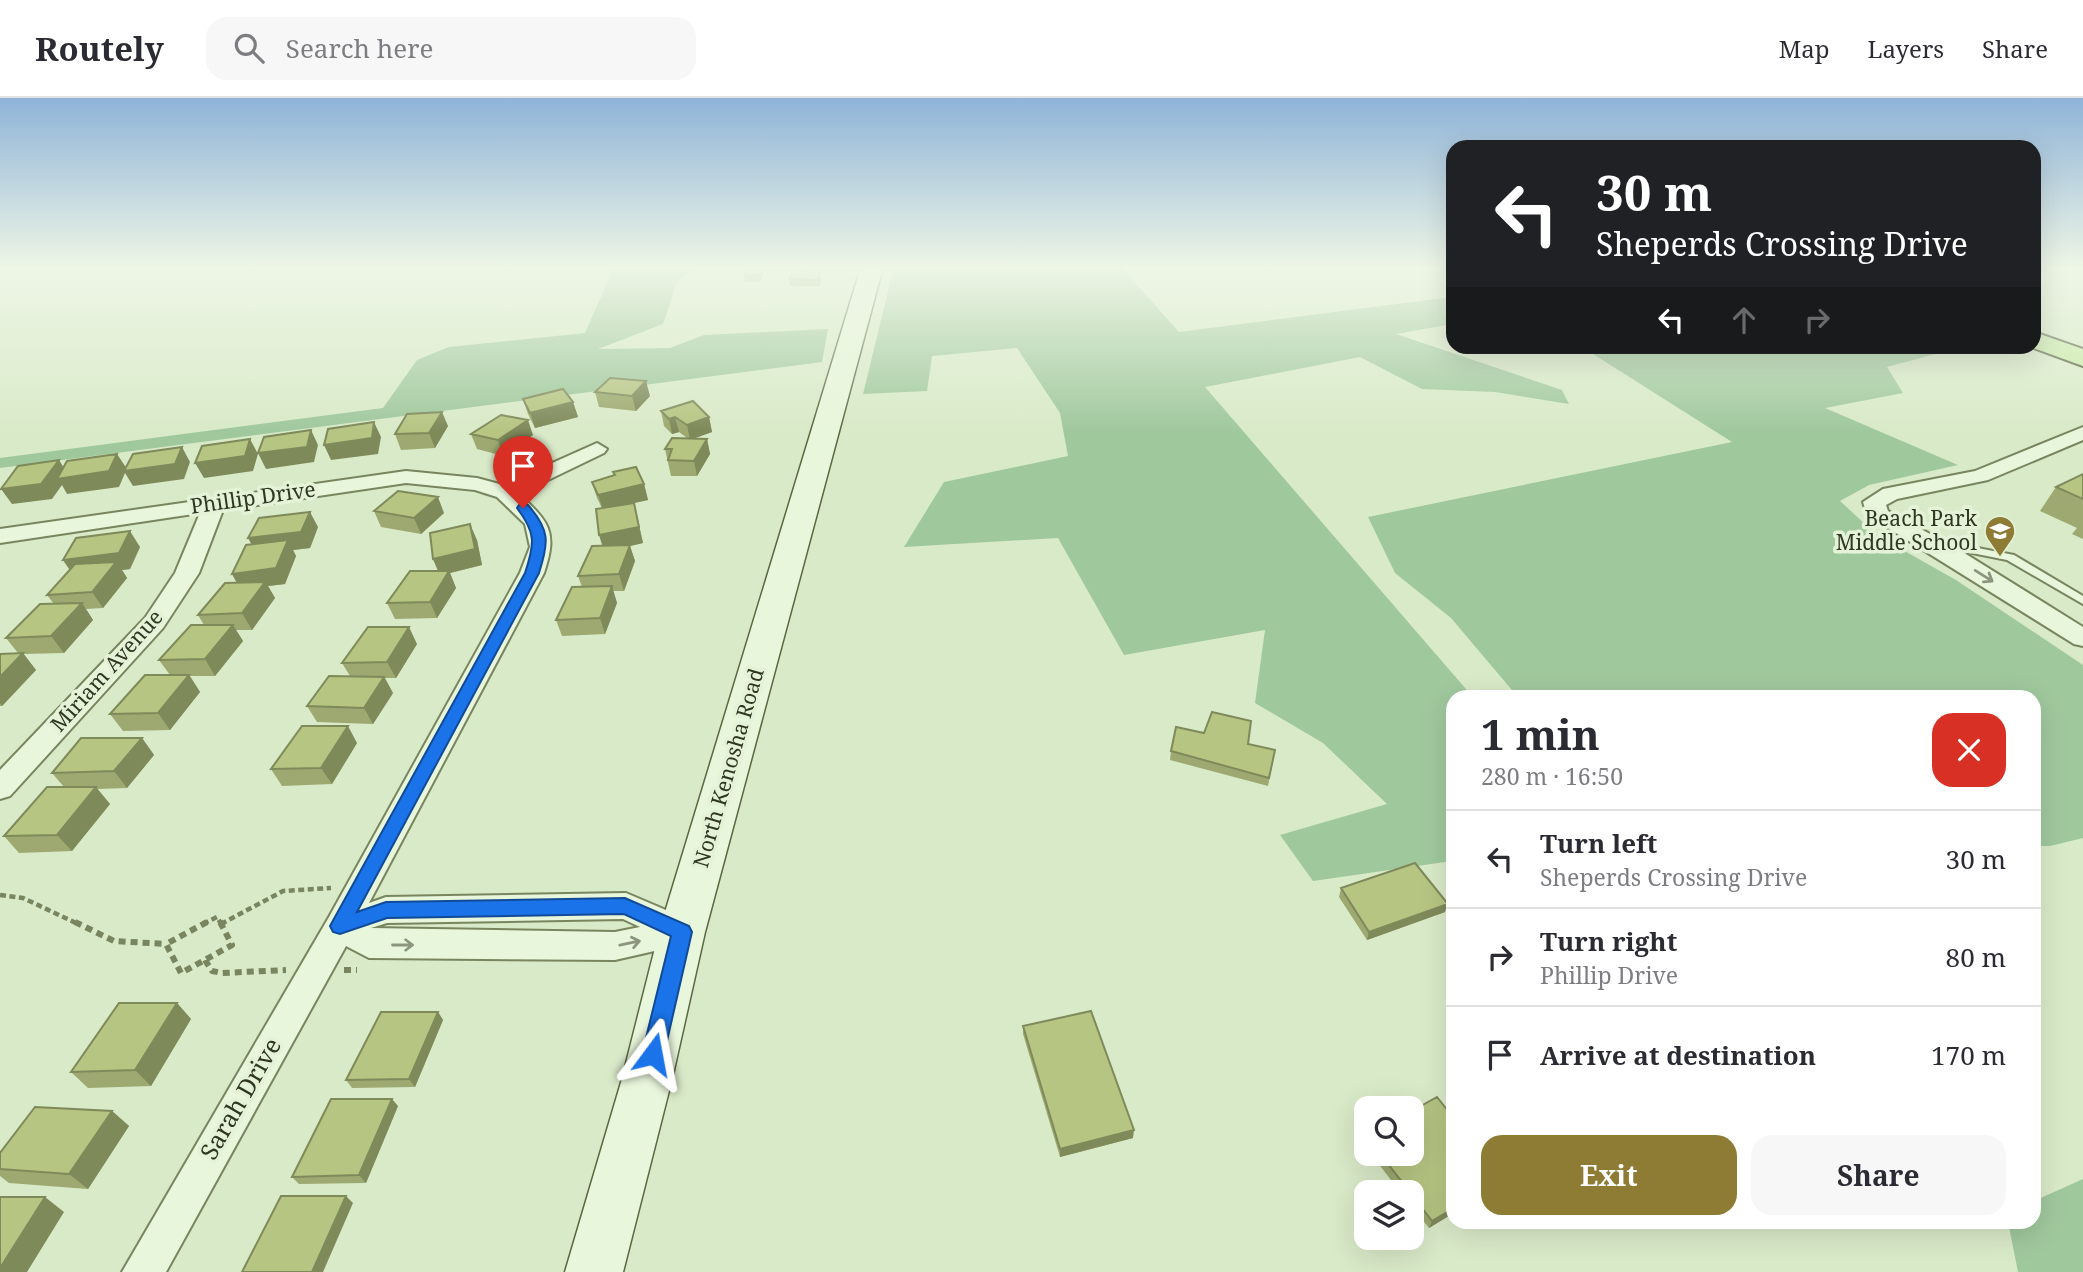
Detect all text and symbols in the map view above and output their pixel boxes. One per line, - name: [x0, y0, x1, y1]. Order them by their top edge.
- search box: [206, 17, 696, 80]
- text: Routely: [35, 26, 164, 71]
- icon: search: [230, 29, 268, 67]
- text: Search here: [286, 30, 433, 66]
- text: Map: [1779, 32, 1830, 65]
- text: Layers: [1868, 32, 1944, 65]
- text: Share: [1982, 32, 2048, 65]
- text: 30 m: [1596, 159, 1712, 225]
- icon: left: [1481, 168, 1572, 259]
- text: Sheperds Crossing Drive: [1596, 222, 1968, 265]
- icon: left: [1652, 301, 1690, 339]
- icon: ahead: [1725, 301, 1763, 339]
- icon: right: [1798, 301, 1836, 339]
- pin: [493, 436, 553, 508]
- icon: arrive: [504, 447, 542, 485]
- street label: Phillip Drive: [188, 474, 317, 520]
- place label: Beach Park Middle School: [1836, 504, 1978, 556]
- school or university icon: Beach Park Middle School: [1983, 514, 2017, 558]
- one-way arrow: [1974, 569, 1994, 583]
- street label: Miriam Avenue: [44, 603, 169, 737]
- street label: North Kenosha Road: [686, 665, 770, 871]
- text: 1 min: [1481, 705, 1600, 762]
- button: close: [1932, 713, 2006, 787]
- text: 280 m · 16:50: [1481, 760, 1623, 792]
- text: Turn left: [1540, 825, 1657, 861]
- icon: left: [1481, 840, 1519, 878]
- text: 30 m: [1946, 841, 2006, 877]
- text: Sheperds Crossing Drive: [1540, 861, 1807, 893]
- text: Turn right: [1540, 923, 1677, 959]
- one-way arrow: [618, 936, 641, 949]
- one-way arrow: [391, 938, 414, 951]
- icon: right: [1481, 938, 1519, 976]
- text: 80 m: [1946, 939, 2006, 975]
- text: Phillip Drive: [1540, 959, 1678, 991]
- position arrow: [616, 1017, 690, 1091]
- street label: Sarah Drive: [192, 1031, 288, 1165]
- icon: arrive: [1481, 1036, 1519, 1074]
- text: Arrive at destination: [1540, 1037, 1816, 1073]
- text: 170 m: [1931, 1037, 2006, 1073]
- map controls: [1354, 1096, 1424, 1250]
- button: search: [1354, 1096, 1424, 1166]
- button: Exit: [1481, 1135, 1737, 1215]
- button: Share: [1751, 1135, 2006, 1215]
- button: layers: [1354, 1180, 1424, 1250]

